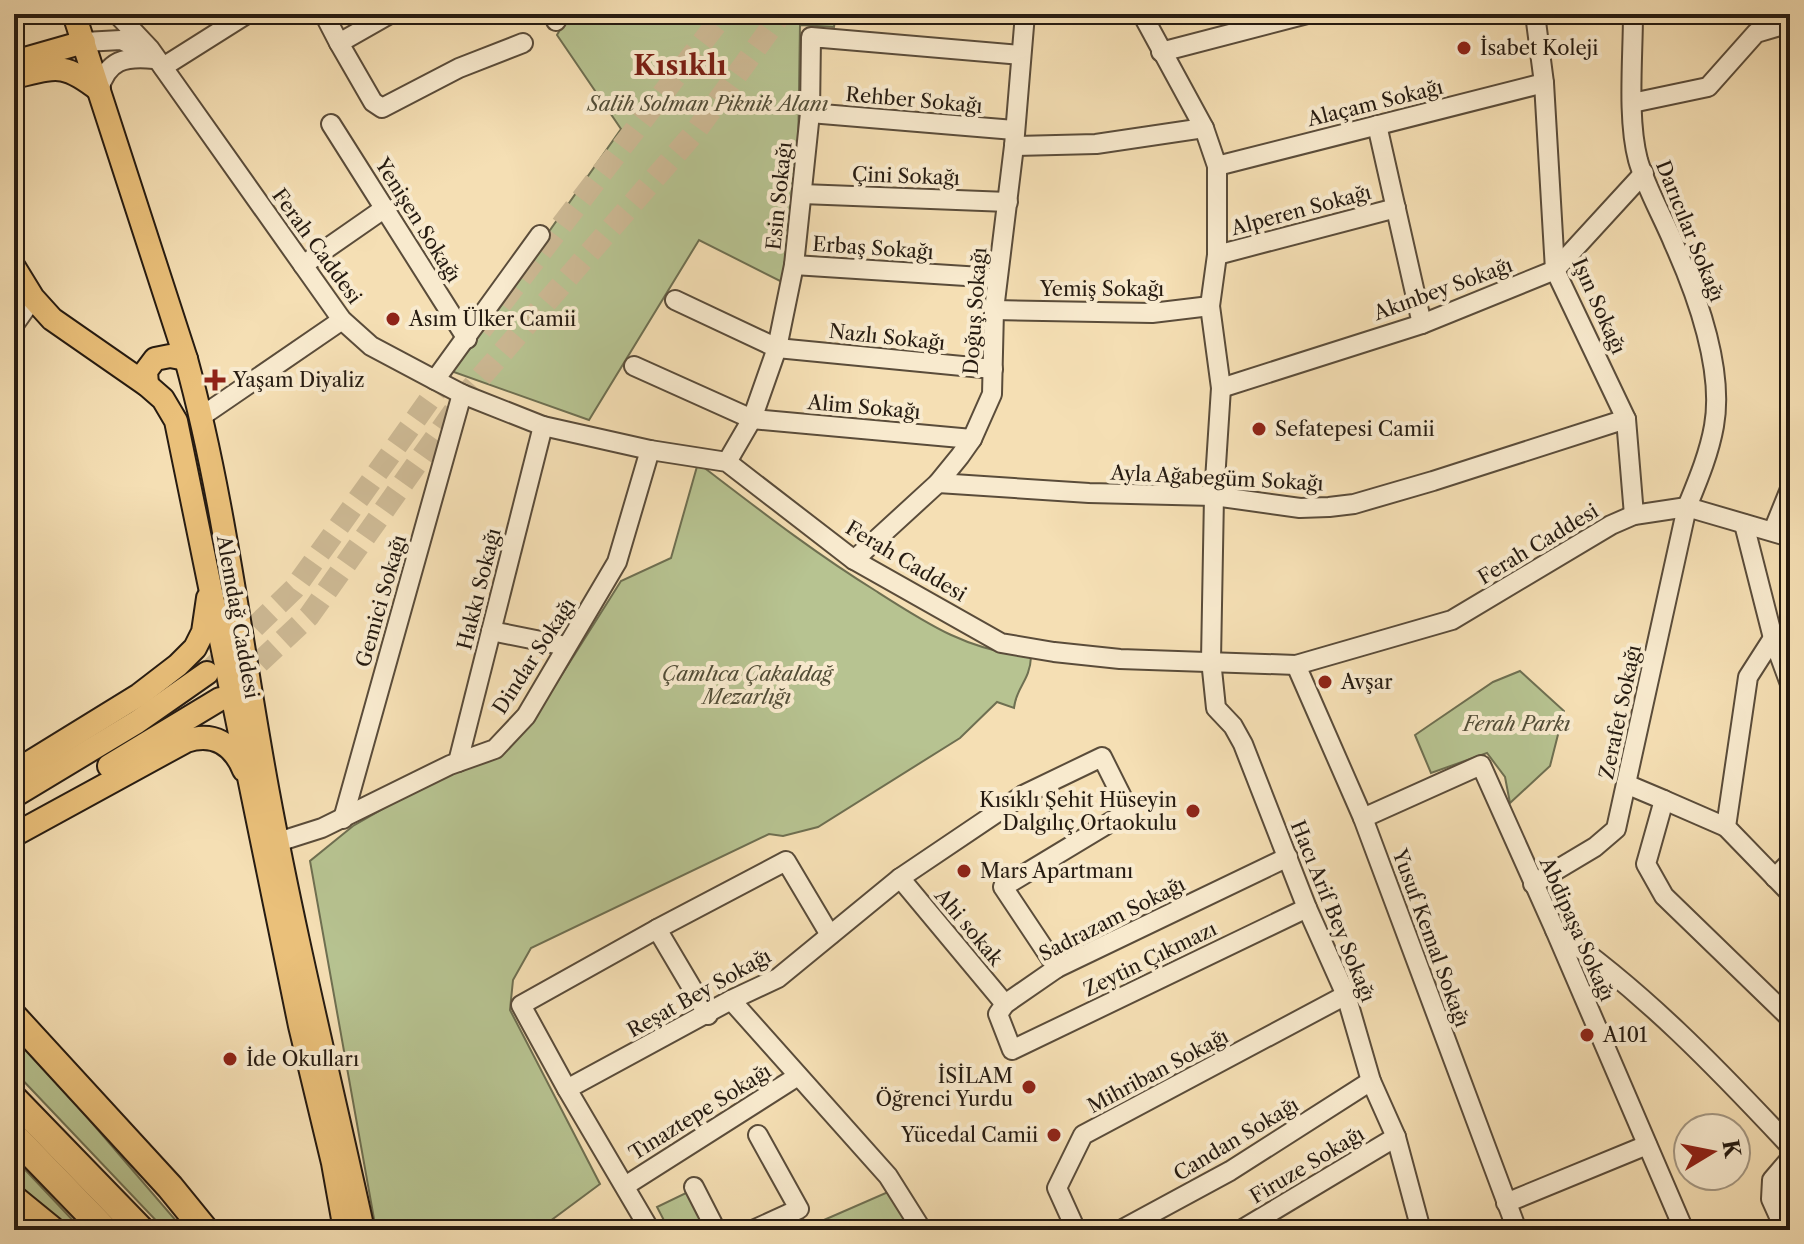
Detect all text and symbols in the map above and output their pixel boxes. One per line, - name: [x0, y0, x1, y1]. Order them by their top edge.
- place label: İsabet Koleji: [1480, 35, 1598, 60]
- marker: İsabet Koleji: [1455, 39, 1473, 57]
- district label: Kısıklı: [633, 48, 727, 82]
- street label: Alaçam Sokağı: [1304, 75, 1445, 132]
- street label: Rehber Sokağı: [845, 82, 983, 118]
- park label: Salih Solman Piknik Alanı: [587, 92, 828, 116]
- street label: Esin Sokağı: [761, 141, 797, 251]
- street label: Yenişen Sokağı: [370, 153, 466, 287]
- street label: Darıcılar Sokağı: [1651, 157, 1729, 305]
- street label: Çini Sokağı: [852, 162, 960, 190]
- street label: Alperen Sokağı: [1227, 180, 1374, 240]
- street label: Ferah Caddesi: [267, 184, 367, 308]
- street label: Erbaş Sokağı: [812, 232, 934, 264]
- street label: Doğuş Sokağı: [959, 247, 991, 375]
- street label: Akınbey Sokağı: [1369, 253, 1516, 326]
- street label: Işın Sokağı: [1567, 254, 1631, 358]
- street label: Yemiş Sokağı: [1039, 277, 1164, 301]
- place label: Asım Ülker Camii: [408, 306, 576, 331]
- marker: Asım Ülker Camii: [384, 310, 402, 328]
- street label: Nazlı Sokağı: [828, 319, 946, 355]
- place label: Yaşam Diyaliz: [232, 368, 365, 392]
- marker: Yaşam Diyaliz: [204, 369, 226, 391]
- street label: Alim Sokağı: [806, 390, 921, 424]
- place label: Sefatepesi Camii: [1275, 417, 1435, 441]
- marker: Sefatepesi Camii: [1250, 420, 1268, 438]
- street label: Ayla Ağabegüm Sokağı: [1109, 460, 1324, 496]
- street label: Ferah Caddesi: [1473, 499, 1603, 589]
- street label: Ferah Caddesi: [841, 516, 971, 606]
- street label: Hakkı Sokağı: [452, 526, 506, 652]
- street label: Gemici Sokağı: [351, 532, 411, 670]
- street label: Alemdağ Caddesi: [212, 533, 264, 700]
- street label: Dindar Sokağı: [488, 594, 580, 718]
- street label: Zerafet Sokağı: [1594, 643, 1646, 781]
- park label: Çamlıca Çakaldağ Mezarlığı: [662, 662, 834, 709]
- place label: Avşar: [1340, 670, 1393, 694]
- marker: Avşar: [1316, 673, 1334, 691]
- park label: Ferah Parkı: [1461, 712, 1571, 736]
- place label: Kısıklı Şehit Hüseyin Dalgılıç Ortaokulu: [979, 788, 1177, 835]
- marker: Kısıklı Şehit Hüseyin Dalgılıç Ortaokulu: [1184, 802, 1202, 820]
- street label: Hacı Arif Bey Sokağı: [1286, 817, 1380, 1005]
- street label: Yusuf Kemal Sokağı: [1387, 845, 1474, 1030]
- street label: Abdipaşa Sokağı: [1534, 853, 1619, 1005]
- place label: Mars Apartmanı: [980, 859, 1133, 883]
- marker: Mars Apartmanı: [955, 862, 973, 880]
- street label: Sadrazam Sokağı: [1035, 872, 1189, 966]
- street label: Ahi sokak: [929, 883, 1009, 971]
- street label: Zeytin Çıkmazı: [1080, 916, 1220, 1002]
- street label: Reşat Bey Sokağı: [623, 944, 775, 1042]
- place label: A101: [1602, 1023, 1648, 1047]
- street label: Mihriban Sokağı: [1083, 1024, 1233, 1118]
- marker: A101: [1578, 1026, 1596, 1044]
- place label: İde Okulları: [246, 1046, 359, 1071]
- marker: İde Okulları: [221, 1050, 239, 1068]
- street label: Tınaztepe Sokağı: [625, 1059, 775, 1165]
- place label: İSİLAM Öğrenci Yurdu: [875, 1063, 1013, 1111]
- marker: İSİLAM Öğrenci Yurdu: [1020, 1078, 1038, 1096]
- street label: Candan Sokağı: [1169, 1092, 1303, 1186]
- north arrow: [1672, 1112, 1752, 1192]
- street label: Firuze Sokağı: [1246, 1121, 1368, 1209]
- place label: Yücedal Camii: [900, 1123, 1038, 1147]
- marker: Yücedal Camii: [1045, 1126, 1063, 1144]
- text: K: [1716, 1138, 1746, 1161]

